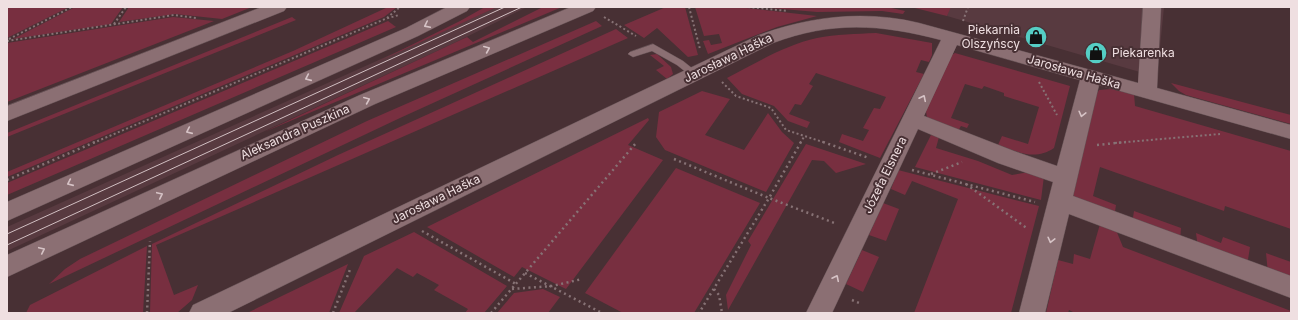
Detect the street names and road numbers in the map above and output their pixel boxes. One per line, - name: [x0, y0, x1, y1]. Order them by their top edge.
- street label: Jarosława Haška: [681, 30, 774, 85]
- street label: Jarosława Haška: [1026, 51, 1123, 92]
- street label: Aleksandra Puszkina: [238, 101, 352, 162]
- street label: Józefa Elsnera: [860, 134, 910, 216]
- street label: Jarosława Haška: [389, 171, 482, 226]

